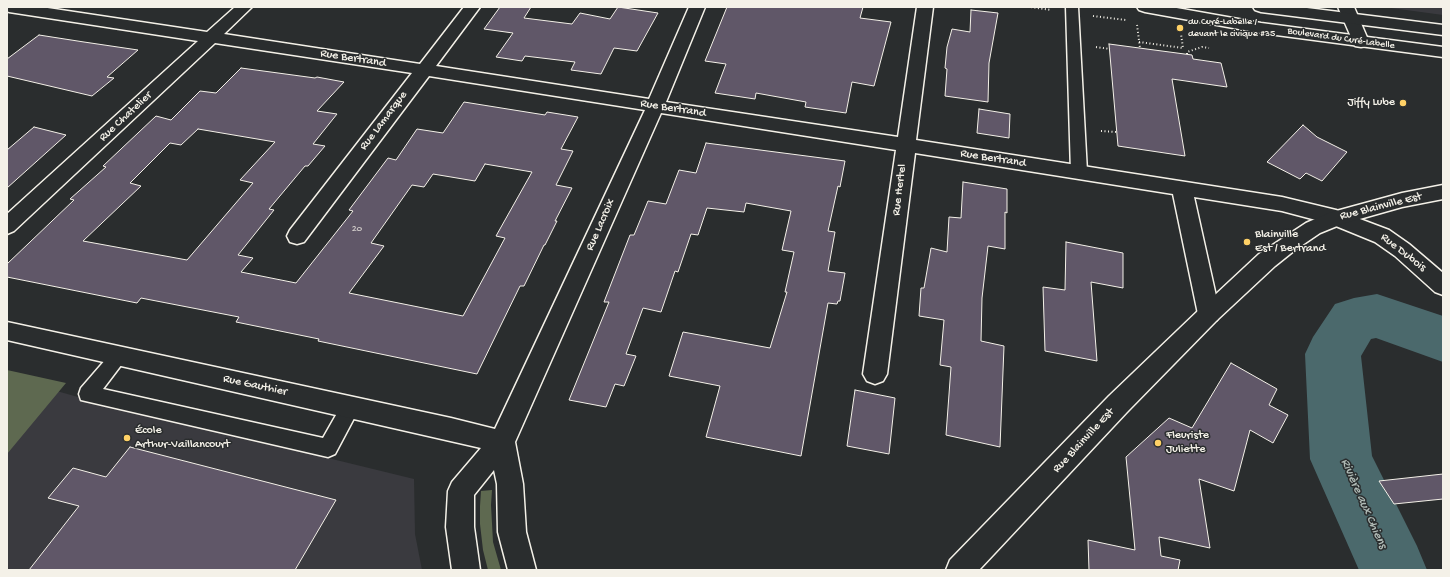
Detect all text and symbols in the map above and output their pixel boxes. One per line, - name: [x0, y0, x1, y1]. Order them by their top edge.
- place label: du Curé-Labelle / devant le civique #35: [1188, 16, 1275, 40]
- marker: du Curé-Labelle / devant le civique #35: [1175, 23, 1185, 33]
- street label: Boulevard du Curé-Labelle: [1287, 26, 1395, 52]
- street label: Rue Bertrand: [319, 47, 387, 71]
- street label: Rue Chatelier: [96, 89, 156, 145]
- street label: Rue Lamarque: [357, 89, 411, 153]
- place label: Jiffy Lube: [1347, 96, 1395, 110]
- street label: Rue Bertrand: [639, 97, 707, 121]
- marker: Jiffy Lube: [1398, 98, 1408, 108]
- street label: Rue Bertrand: [959, 147, 1027, 171]
- street label: Rue Hertel: [890, 163, 910, 217]
- street label: Rue Blainville Est: [1339, 190, 1423, 224]
- street label: Rue Lacroix: [583, 197, 619, 253]
- house number: 20: [352, 223, 362, 235]
- place label: Blainville Est / Bertrand: [1255, 228, 1325, 256]
- street label: Rue Dubois: [1377, 231, 1429, 275]
- marker: Blainville Est / Bertrand: [1242, 237, 1252, 247]
- street label: Rue Gauthier: [222, 372, 288, 400]
- street label: Rue Blainville Est: [1050, 405, 1118, 477]
- place label: École Arthur-Vaillancourt: [135, 424, 230, 452]
- place label: Fleuriste Juliette: [1166, 429, 1209, 457]
- marker: École Arthur-Vaillancourt: [122, 433, 132, 443]
- marker: Fleuriste Juliette: [1153, 438, 1163, 448]
- water label: Rivière aux Chiens: [1336, 457, 1390, 551]

